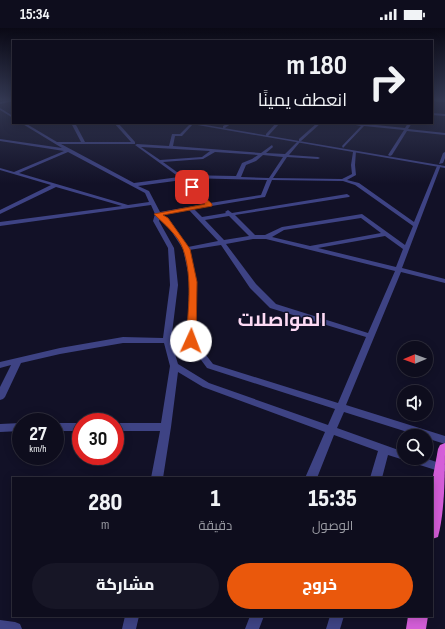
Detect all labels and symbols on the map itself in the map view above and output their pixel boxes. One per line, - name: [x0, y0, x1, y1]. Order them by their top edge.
- pin: [175, 170, 209, 204]
- district label: المواصلات: [238, 309, 326, 332]
- position arrow: [170, 320, 212, 362]
- north arrow: [397, 341, 433, 377]
- speed limit sign: 30: [72, 413, 124, 465]

